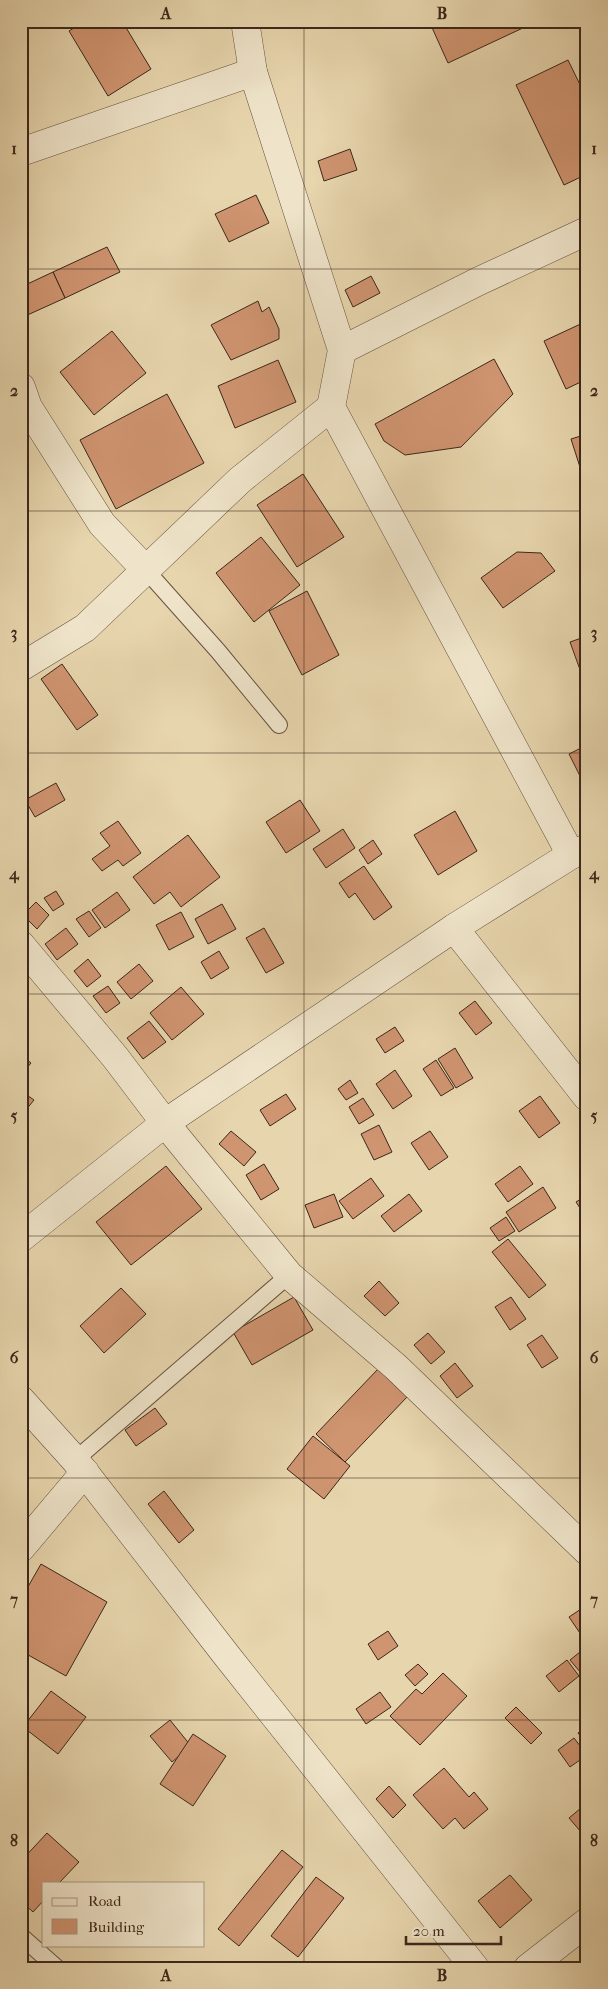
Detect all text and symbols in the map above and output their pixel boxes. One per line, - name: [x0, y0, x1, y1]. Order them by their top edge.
- text: A: [160, 4, 172, 23]
- text: B: [437, 4, 447, 23]
- text: 1: [11, 139, 17, 158]
- text: 1: [591, 139, 597, 158]
- text: 2: [10, 381, 18, 400]
- text: 2: [590, 381, 598, 400]
- text: 3: [11, 623, 17, 643]
- text: 3: [591, 623, 597, 643]
- text: 4: [8, 864, 20, 884]
- text: 4: [588, 864, 600, 884]
- text: 5: [11, 1106, 18, 1125]
- text: 5: [591, 1106, 598, 1125]
- text: 6: [10, 1348, 19, 1367]
- text: 6: [590, 1348, 599, 1367]
- text: 7: [9, 1590, 18, 1609]
- text: 7: [589, 1590, 598, 1609]
- text: 8: [10, 1831, 18, 1850]
- text: 8: [590, 1831, 598, 1850]
- legend: [42, 1882, 205, 1946]
- text: Road: [88, 1892, 122, 1910]
- scale bar: [406, 1914, 500, 1946]
- text: Building: [88, 1918, 145, 1936]
- text: 20 m: [413, 1922, 445, 1940]
- text: A: [160, 1966, 172, 1985]
- text: B: [437, 1966, 447, 1985]

